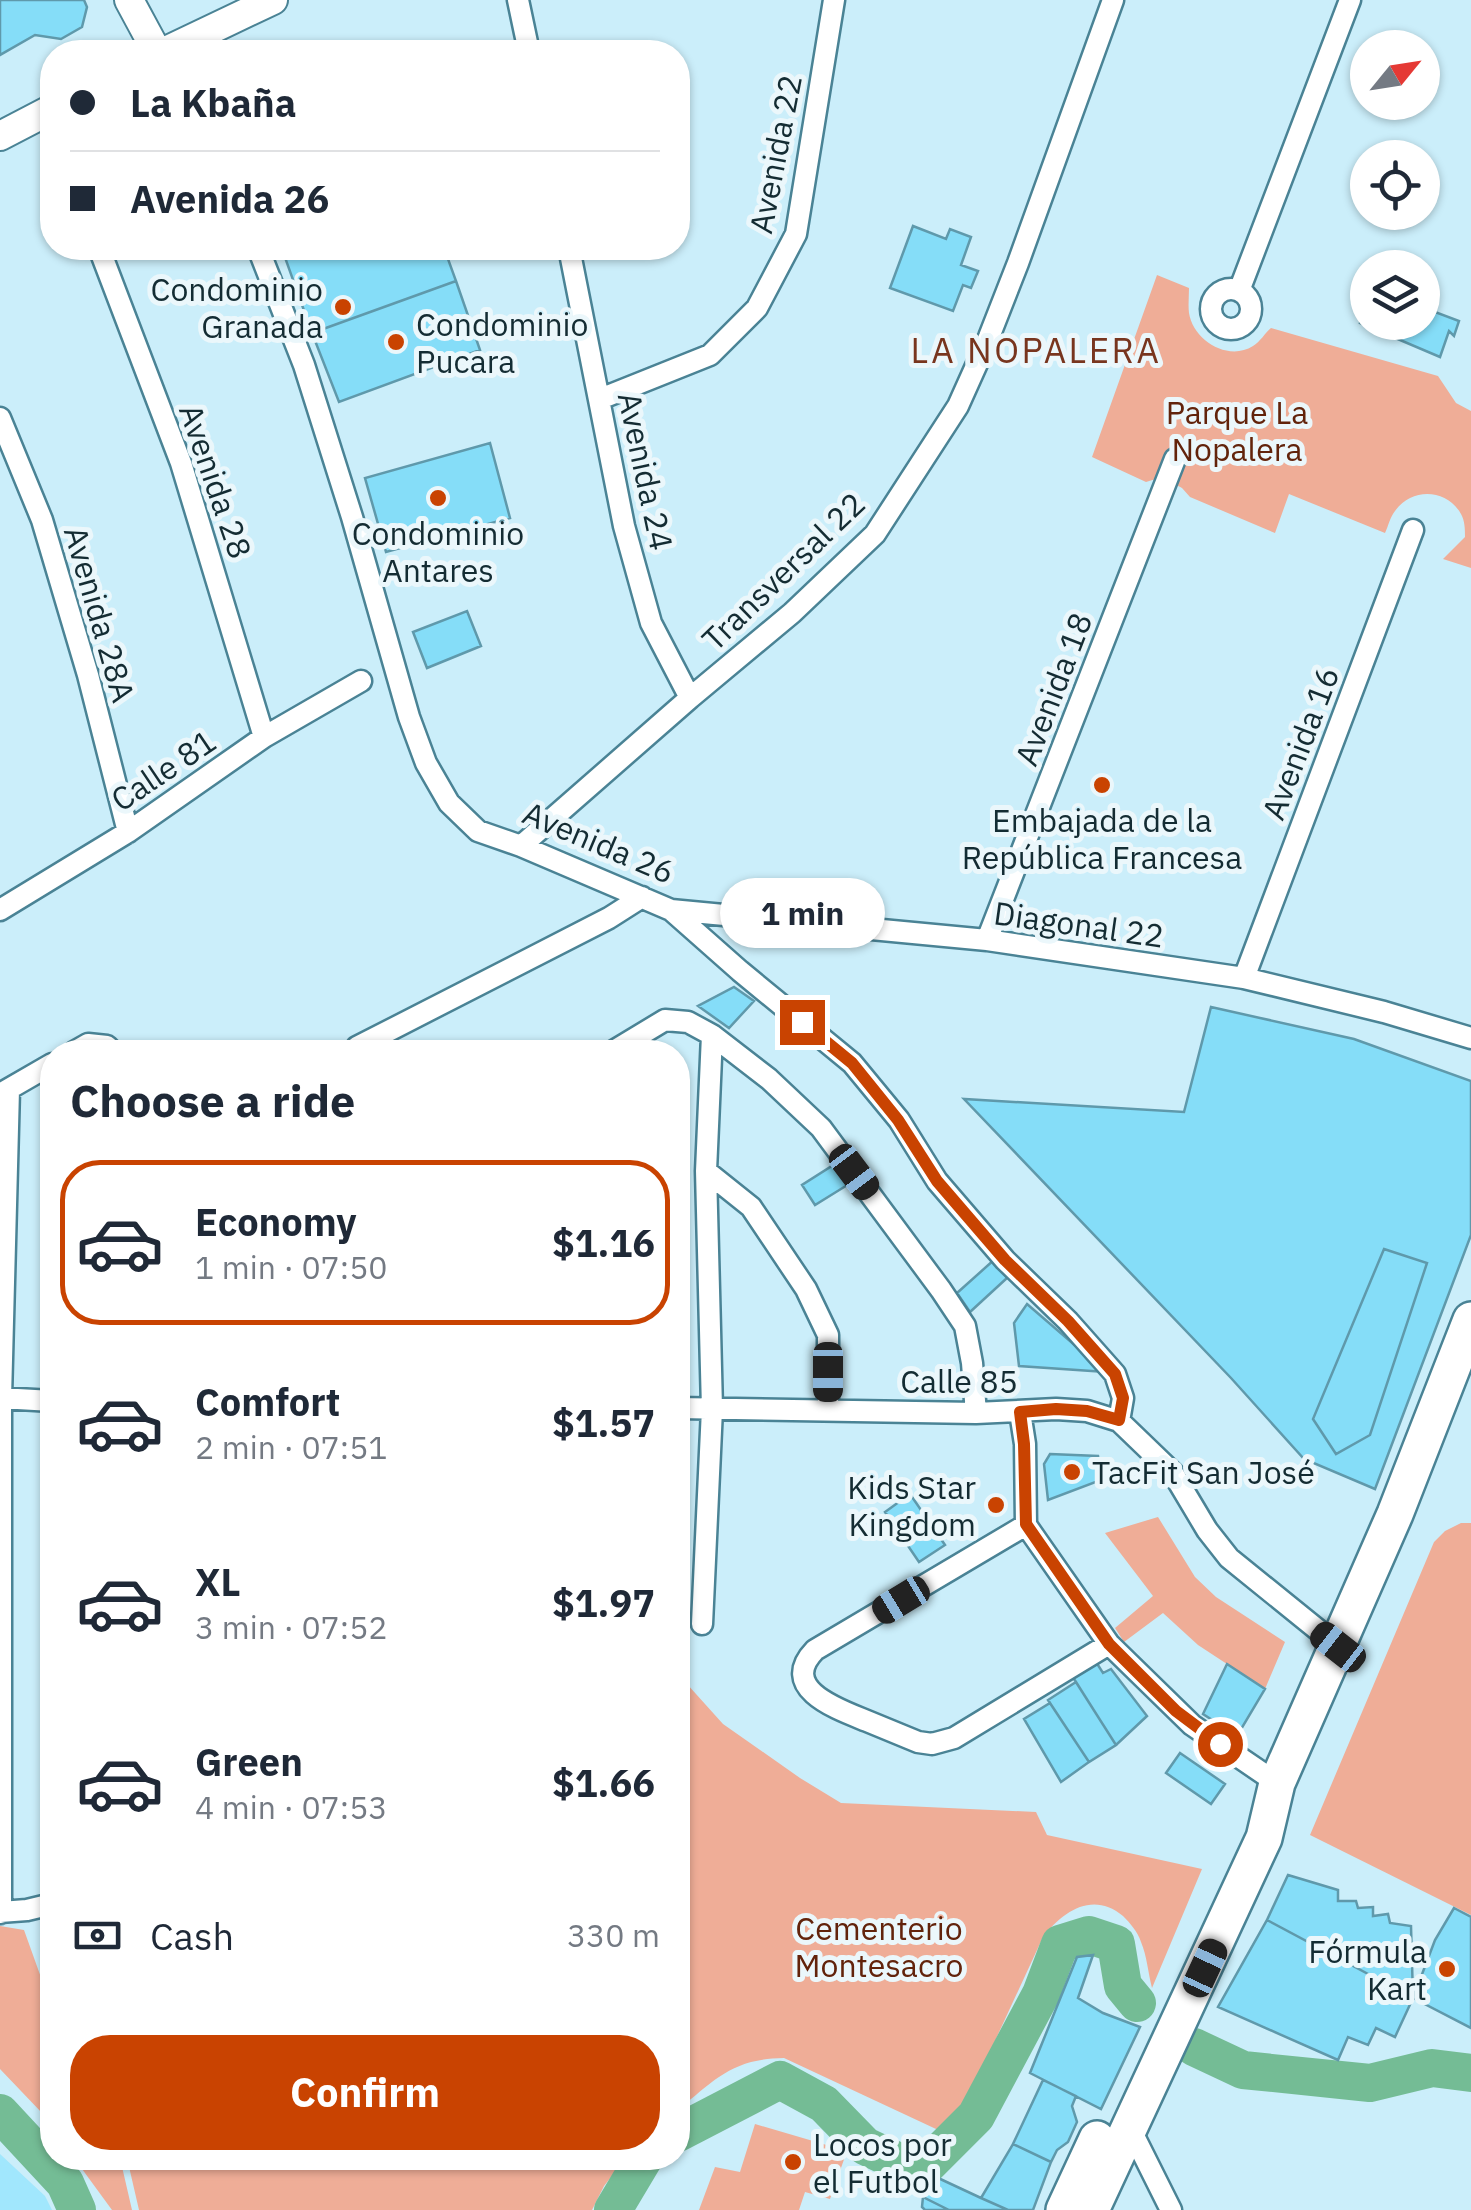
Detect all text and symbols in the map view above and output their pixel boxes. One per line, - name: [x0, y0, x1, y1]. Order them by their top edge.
- north arrow: [1350, 30, 1440, 120]
- map controls: [1350, 30, 1440, 340]
- street label: Avenida 22: [739, 71, 811, 237]
- text: La Kbaña: [130, 78, 296, 127]
- button: locate: [1350, 140, 1440, 230]
- text: Avenida 26: [130, 174, 329, 223]
- button: layers: [1350, 250, 1440, 340]
- place label: Condominio Granada: [151, 268, 323, 347]
- marker: Condominio Granada: [332, 296, 354, 318]
- place label: Condominio Pucara: [416, 303, 588, 382]
- district label: LA NOPALERA: [911, 327, 1161, 373]
- marker: Condominio Pucara: [385, 331, 407, 353]
- street label: Avenida 24: [609, 388, 683, 554]
- park label: Parque La Nopalera: [1166, 391, 1308, 470]
- street label: Avenida 28: [170, 398, 262, 564]
- street label: Transversal 22: [693, 483, 873, 659]
- marker: Condominio Antares: [427, 487, 449, 509]
- place label: Condominio Antares: [352, 512, 524, 591]
- street label: Avenida 28A: [55, 521, 145, 707]
- street label: Avenida 18: [1005, 606, 1101, 772]
- street label: Avenida 16: [1252, 660, 1348, 826]
- street label: Calle 81: [102, 720, 224, 820]
- marker: Embajada de la República Francesa: [1091, 774, 1113, 796]
- street label: Avenida 26: [517, 791, 681, 893]
- place label: Embajada de la República Francesa: [962, 799, 1242, 878]
- callout: 1 min: [720, 877, 884, 947]
- street label: Diagonal 22: [991, 891, 1167, 957]
- text: 1 min: [761, 892, 844, 934]
- route end: [780, 1000, 825, 1045]
- text: Choose a ride: [70, 1071, 355, 1129]
- car: [824, 1139, 884, 1205]
- text: Economy: [195, 1197, 357, 1246]
- icon: car: [75, 1198, 165, 1288]
- text: $1.16: [552, 1218, 655, 1267]
- text: 1 min · 07:50: [195, 1246, 388, 1288]
- car: [813, 1342, 843, 1402]
- street label: Calle 85: [900, 1360, 1018, 1402]
- text: Comfort: [195, 1377, 340, 1426]
- icon: car: [75, 1378, 165, 1468]
- text: $1.57: [552, 1398, 655, 1447]
- text: 2 min · 07:51: [195, 1426, 388, 1468]
- place label: TacFit San José: [1092, 1451, 1315, 1493]
- marker: TacFit San José: [1061, 1461, 1083, 1483]
- place label: Kids Star Kingdom: [847, 1466, 976, 1545]
- marker: Kids Star Kingdom: [985, 1494, 1007, 1516]
- text: XL: [195, 1557, 241, 1606]
- icon: car: [75, 1558, 165, 1648]
- car: [868, 1572, 934, 1628]
- text: $1.97: [552, 1578, 655, 1627]
- text: 3 min · 07:52: [195, 1606, 388, 1648]
- car: [1305, 1617, 1371, 1677]
- route start: [1198, 1722, 1243, 1767]
- text: Green: [195, 1737, 303, 1786]
- icon: car: [75, 1738, 165, 1828]
- text: $1.66: [552, 1758, 655, 1807]
- text: 4 min · 07:53: [195, 1786, 388, 1828]
- park label: Cementerio Montesacro: [794, 1907, 964, 1986]
- icon: cash: [70, 1908, 125, 1963]
- text: Cash: [150, 1911, 234, 1960]
- text: 330 m: [567, 1914, 660, 1956]
- place label: Fórmula Kart: [1308, 1930, 1427, 2009]
- car: [1179, 1934, 1231, 2002]
- marker: Fórmula Kart: [1436, 1958, 1458, 1980]
- button: Confirm: [70, 2035, 660, 2150]
- place label: Locos por el Futbol: [813, 2123, 952, 2202]
- marker: Locos por el Futbol: [782, 2151, 804, 2173]

